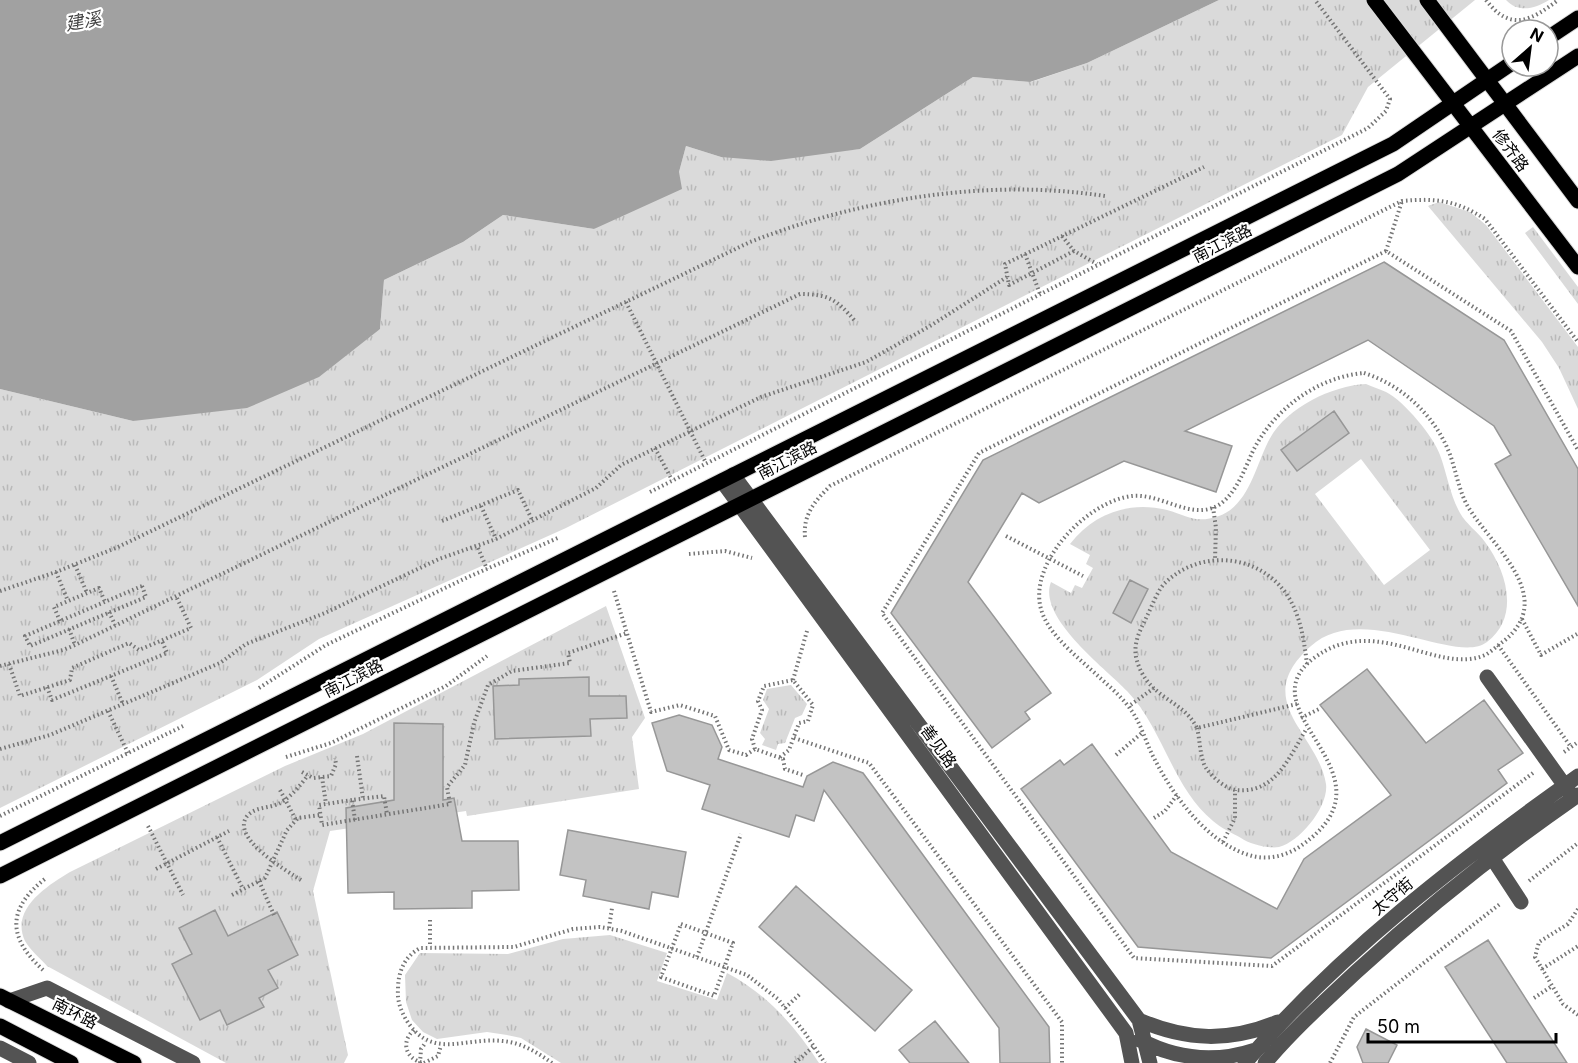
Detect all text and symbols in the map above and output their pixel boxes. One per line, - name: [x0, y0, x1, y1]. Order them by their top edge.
- water label: 建溪: [63, 7, 105, 34]
- north arrow: [1500, 18, 1560, 78]
- text: N: [1527, 23, 1547, 46]
- street label: 修齐路: [1489, 125, 1533, 175]
- street label: 南江滨路: [1189, 220, 1255, 266]
- street label: 南江滨路: [754, 437, 820, 483]
- street label: 南江滨路: [320, 655, 386, 701]
- street label: 善见路: [917, 721, 961, 771]
- street label: 太守街: [1367, 873, 1417, 919]
- street label: 南环路: [49, 993, 101, 1033]
- scale bar: [1368, 1006, 1556, 1044]
- text: 50 m: [1377, 1016, 1420, 1037]

